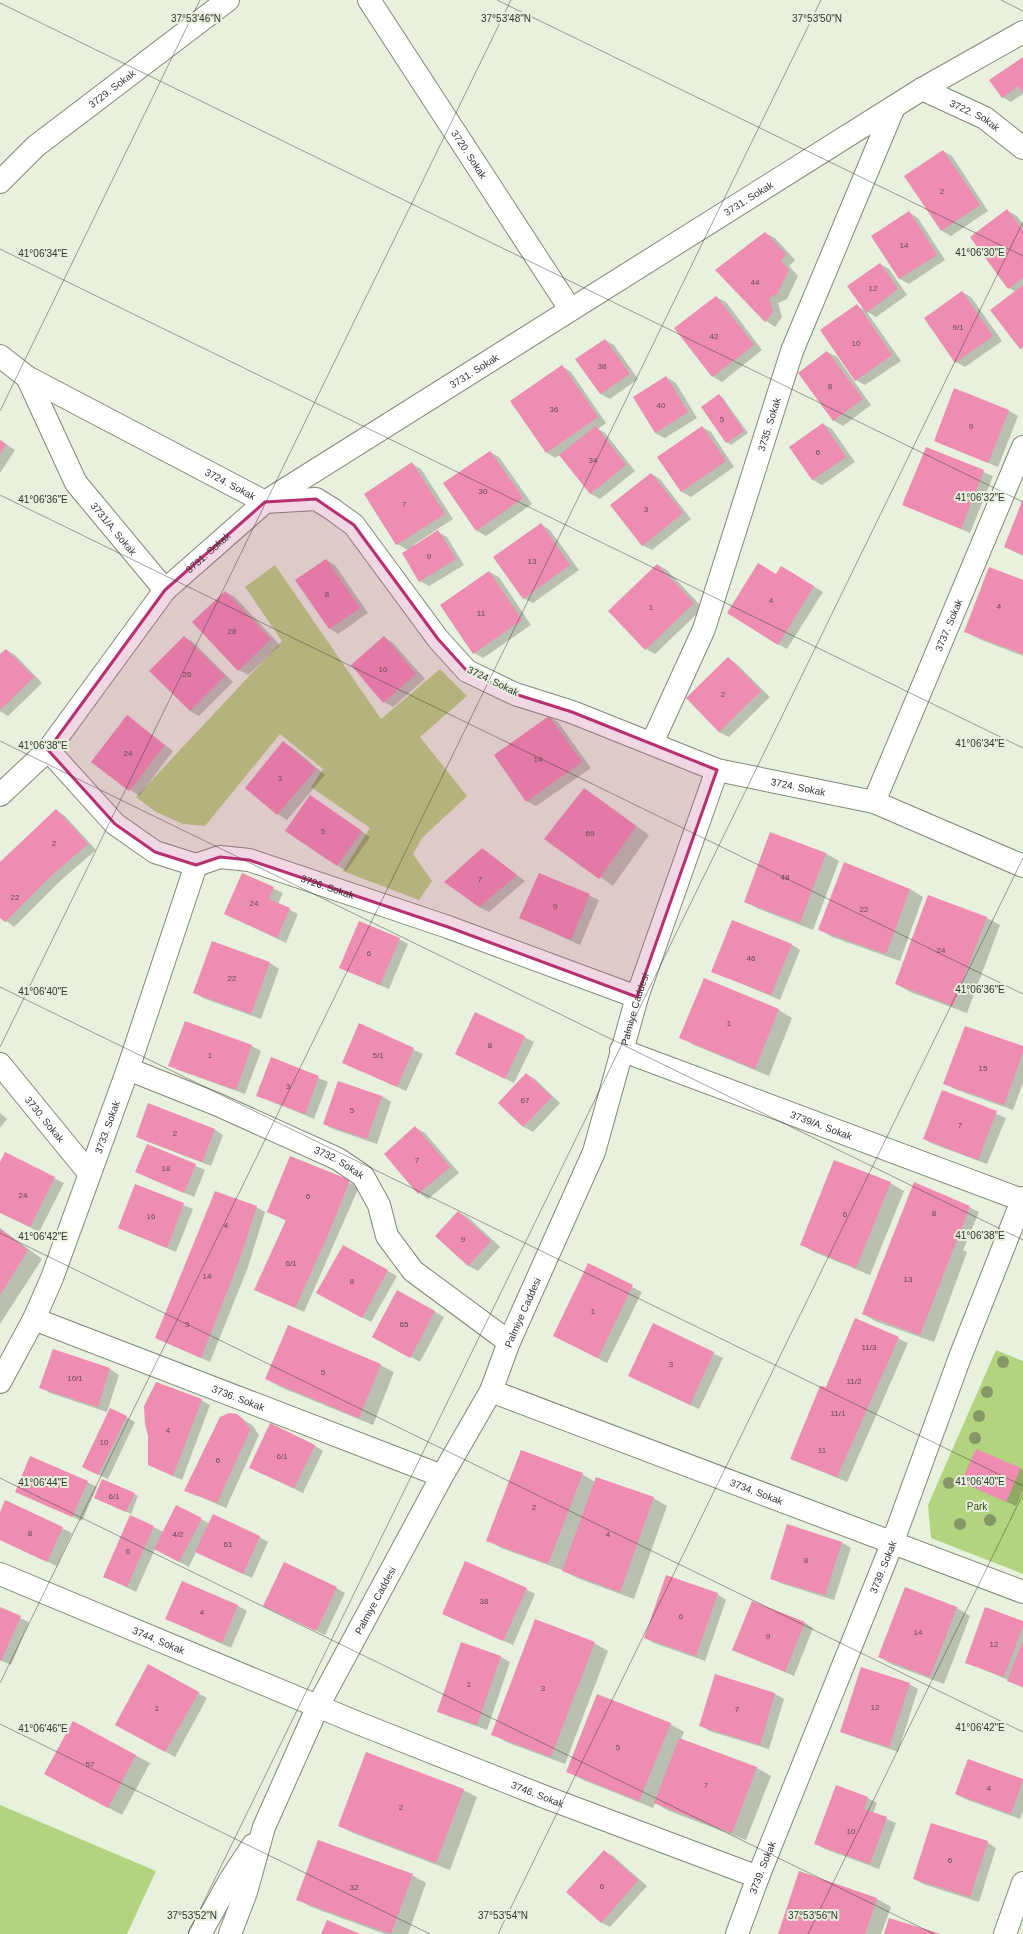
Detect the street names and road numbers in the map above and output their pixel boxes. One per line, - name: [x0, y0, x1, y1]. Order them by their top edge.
- street label: 3729. Sokak: [86, 67, 138, 110]
- street label: 3722. Sokak: [948, 97, 1003, 134]
- street label: 3720. Sokak: [450, 128, 490, 181]
- street label: 3731. Sokak: [722, 178, 776, 218]
- street label: 3731. Sokak: [447, 351, 501, 390]
- street label: 3735. Sokak: [755, 395, 783, 452]
- street label: 3724. Sokak: [203, 466, 259, 502]
- street label: 3731/A. Sokak: [89, 500, 140, 558]
- street label: 3731. Sokak: [183, 529, 233, 575]
- street label: 3737. Sokak: [932, 596, 965, 653]
- street label: 3724. Sokak: [466, 664, 521, 699]
- street label: 3724. Sokak: [770, 776, 827, 798]
- street label: 3726. Sokak: [299, 872, 357, 901]
- street label: Palmiye Caddesi: [618, 972, 651, 1047]
- street label: 3730. Sokak: [23, 1094, 67, 1145]
- street label: 3733. Sokak: [92, 1098, 122, 1155]
- street label: 3739/A. Sokak: [789, 1108, 855, 1142]
- street label: 3732. Sokak: [313, 1144, 367, 1181]
- street label: Palmiye Caddesi: [502, 1276, 543, 1349]
- street label: 3736. Sokak: [210, 1383, 267, 1413]
- street label: 3734. Sokak: [729, 1476, 786, 1507]
- street label: 3739. Sokak: [867, 1538, 899, 1595]
- street label: Palmiye Caddesi: [352, 1565, 398, 1636]
- street label: 3744. Sokak: [131, 1624, 188, 1656]
- street label: 3746. Sokak: [510, 1779, 567, 1810]
- street label: 3739. Sokak: [747, 1839, 778, 1895]

